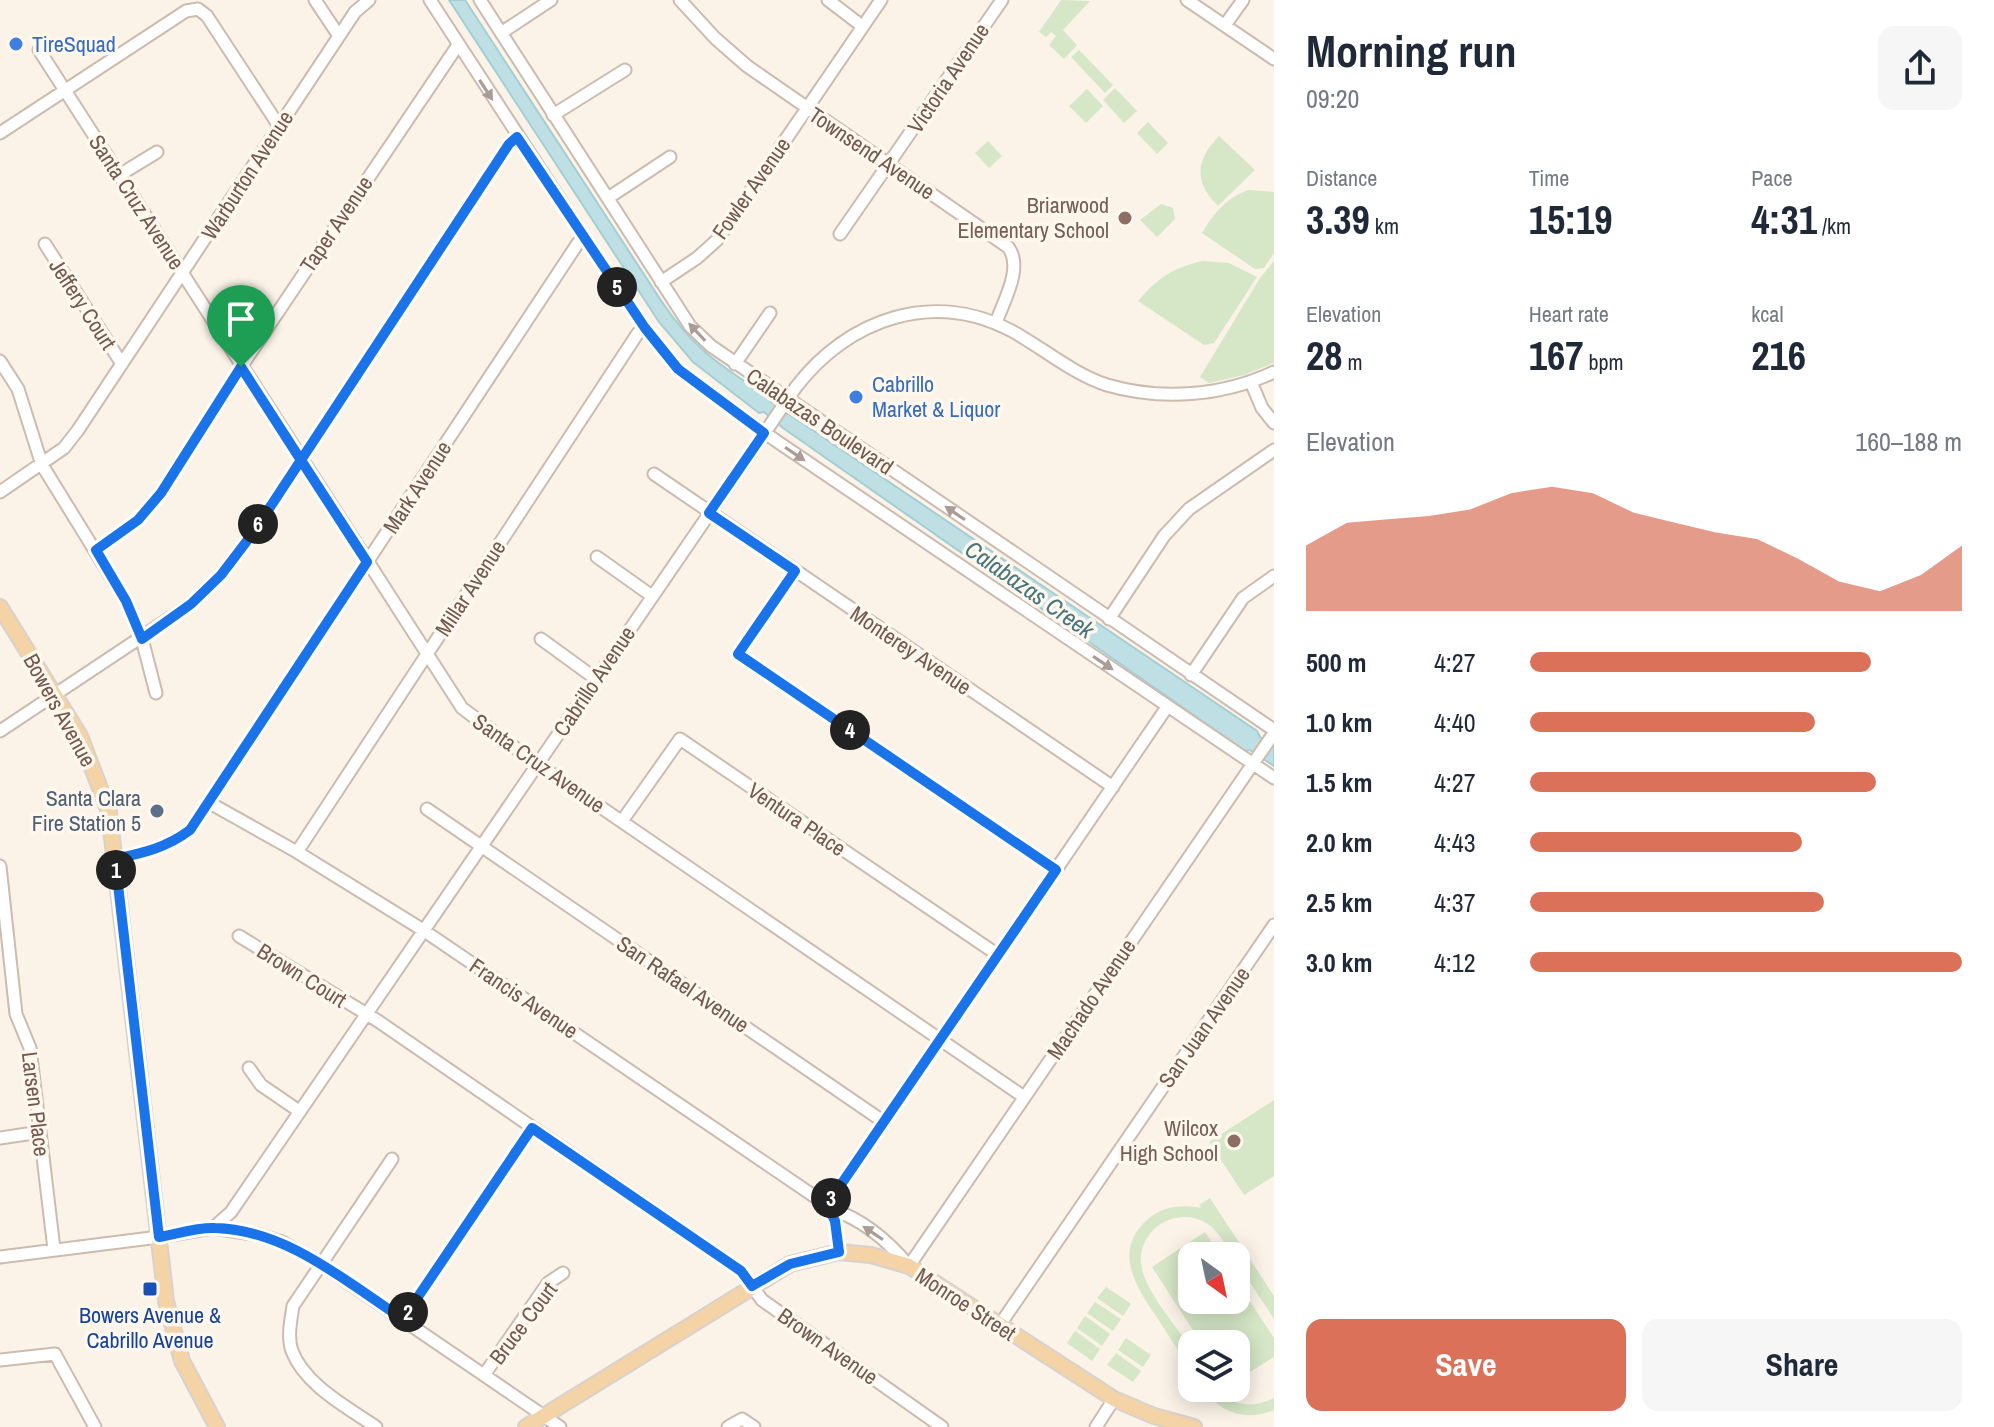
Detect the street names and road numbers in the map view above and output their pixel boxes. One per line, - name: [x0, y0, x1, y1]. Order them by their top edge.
- street label: Victoria Avenue: [900, 17, 996, 139]
- street label: Townsend Avenue: [803, 100, 941, 206]
- street label: Warburton Avenue: [194, 105, 300, 245]
- street label: Santa Cruz Avenue: [82, 129, 192, 275]
- street label: Fowler Avenue: [705, 131, 797, 245]
- street label: Taper Avenue: [293, 170, 379, 278]
- street label: Jeffery Court: [42, 253, 124, 355]
- street label: Calabazas Boulevard: [741, 361, 899, 481]
- street label: Mark Avenue: [376, 435, 458, 539]
- street label: Millar Avenue: [428, 534, 512, 642]
- street label: Monterey Avenue: [845, 598, 977, 702]
- street label: Cabrillo Avenue: [546, 620, 642, 742]
- street label: Bowers Avenue: [17, 648, 103, 772]
- street label: Santa Cruz Avenue: [467, 706, 611, 820]
- street label: Ventura Place: [742, 775, 852, 863]
- street label: San Rafael Avenue: [611, 928, 755, 1040]
- street label: Machado Avenue: [1040, 933, 1142, 1065]
- street label: Brown Court: [252, 936, 352, 1014]
- street label: Francis Avenue: [464, 951, 584, 1045]
- street label: San Juan Avenue: [1151, 961, 1257, 1093]
- street label: Larsen Place: [15, 1050, 57, 1158]
- street label: Monroe Street: [910, 1260, 1022, 1348]
- street label: Bruce Court: [482, 1276, 564, 1370]
- street label: Brown Avenue: [772, 1300, 884, 1392]

